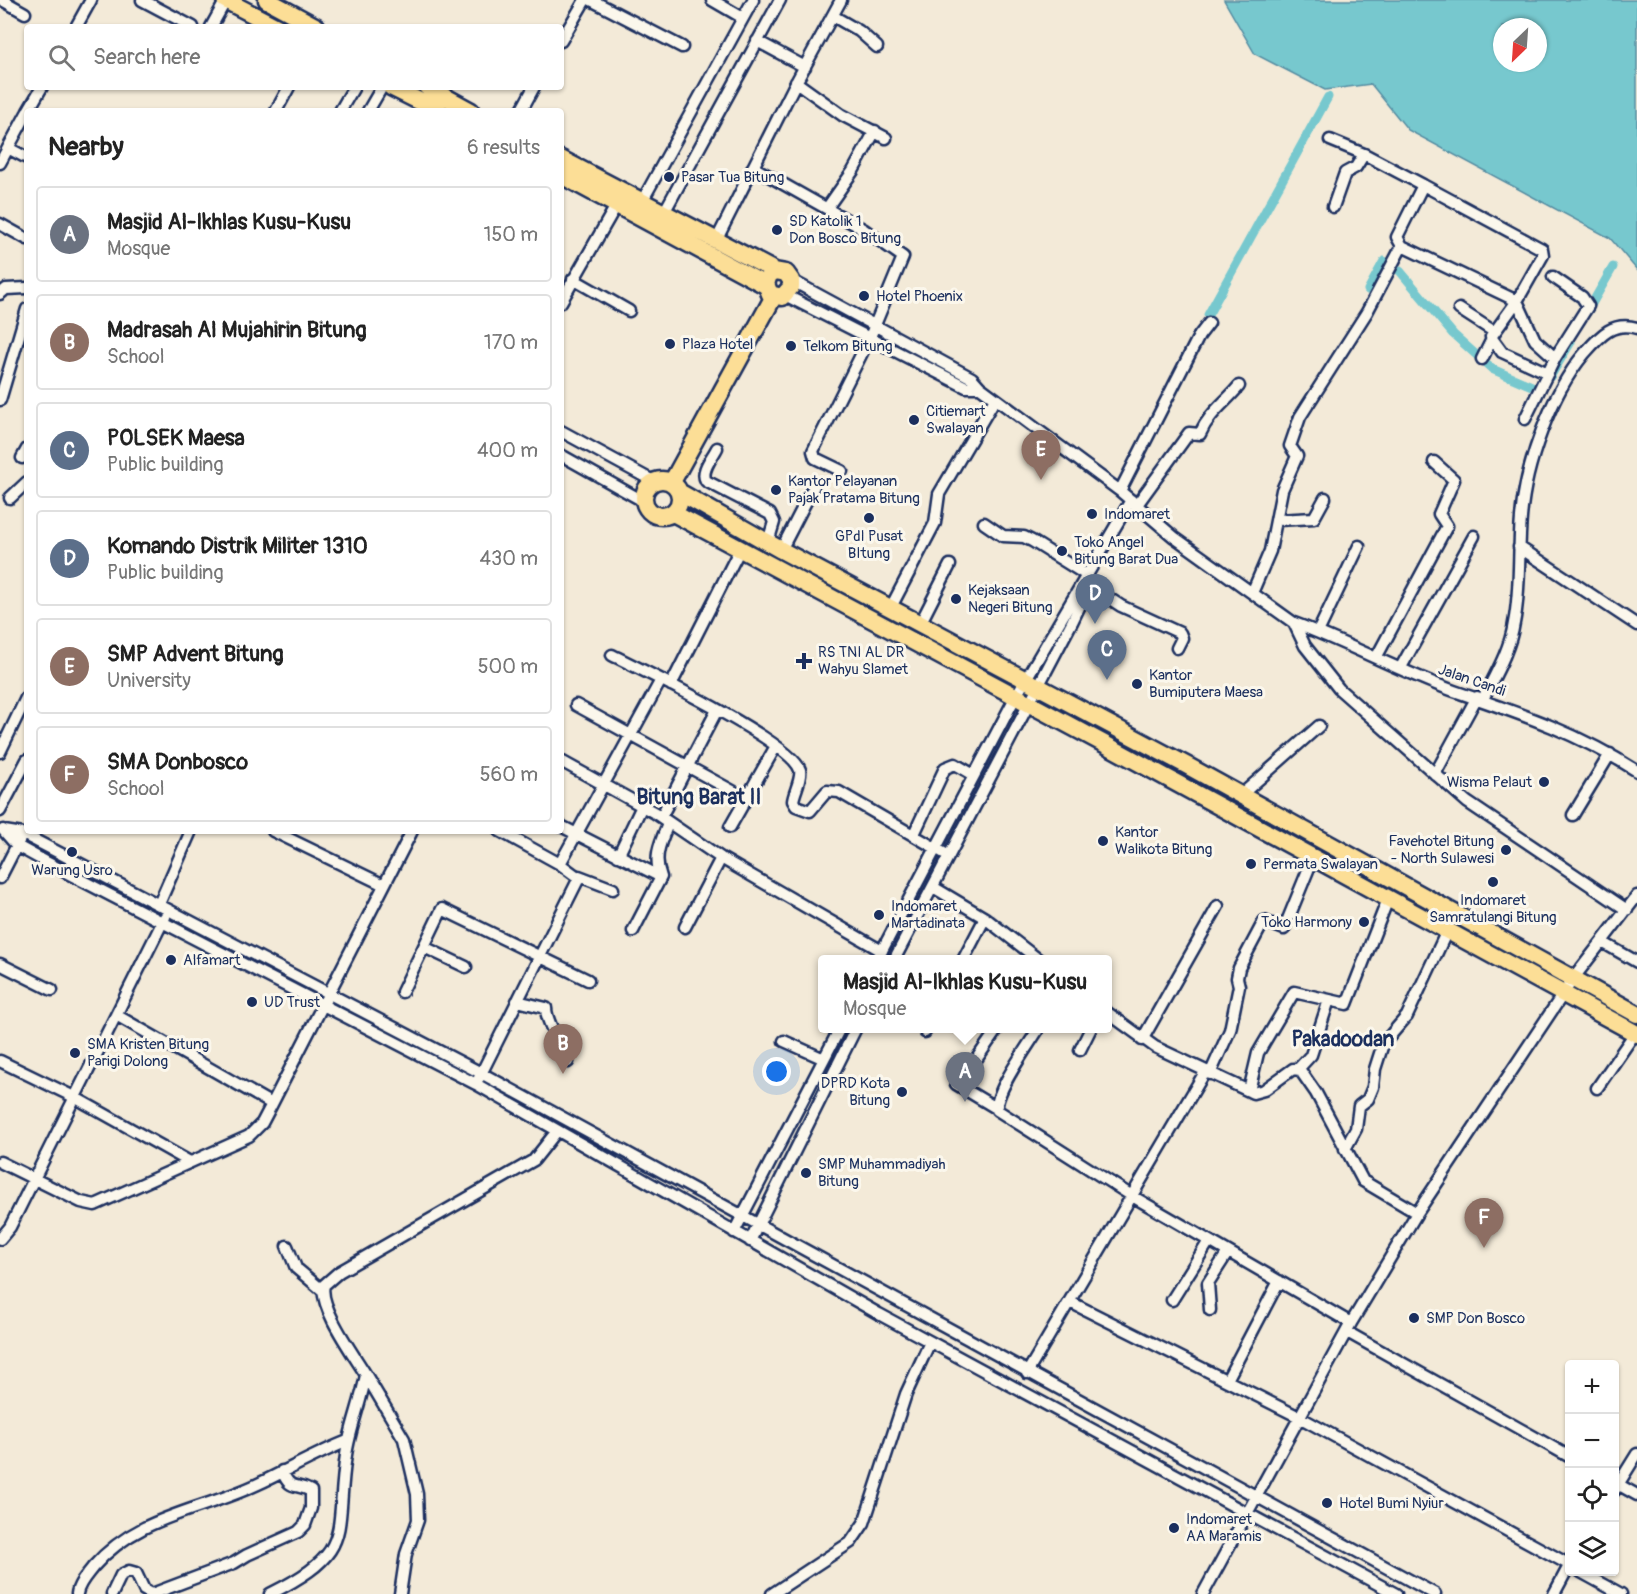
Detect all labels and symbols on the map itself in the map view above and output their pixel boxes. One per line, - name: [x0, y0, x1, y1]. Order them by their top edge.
- north arrow: [1493, 18, 1547, 72]
- place label: Pasar Tua Bitung: [681, 168, 784, 187]
- marker: Pasar Tua Bitung: [662, 170, 676, 184]
- place label: SD Katolik 1 Don Bosco Bitung: [789, 212, 901, 248]
- marker: SD Katolik 1 Don Bosco Bitung: [770, 223, 784, 237]
- place label: Hotel Phoenix: [876, 287, 963, 306]
- marker: Hotel Phoenix: [857, 289, 871, 303]
- place label: Plaza Hotel: [682, 335, 753, 354]
- marker: Plaza Hotel: [663, 337, 677, 351]
- place label: Telkom Bitung: [803, 337, 893, 356]
- marker: Telkom Bitung: [784, 339, 798, 353]
- place label: Citiemart Swalayan: [926, 402, 987, 438]
- marker: Citiemart Swalayan: [907, 413, 921, 427]
- pin: E: [1022, 430, 1060, 480]
- place label: Kantor Pelayanan Pajak Pratama Bitung: [788, 472, 920, 508]
- marker: Kantor Pelayanan Pajak Pratama Bitung: [769, 483, 783, 497]
- place label: Indomaret: [1104, 505, 1171, 524]
- marker: Indomaret: [1085, 507, 1099, 521]
- marker: GPdI Pusat BItung: [862, 511, 876, 525]
- place label: GPdI Pusat BItung: [835, 527, 904, 563]
- place label: Toko Angel Bitung Barat Dua: [1074, 533, 1178, 569]
- marker: Toko Angel Bitung Barat Dua: [1055, 544, 1069, 558]
- pin: D: [1076, 574, 1114, 624]
- place label: Kejaksaan Negeri Bitung: [968, 581, 1053, 617]
- marker: Kejaksaan Negeri Bitung: [949, 592, 963, 606]
- pin: C: [1088, 630, 1126, 680]
- place label: RS TNI AL DR Wahyu Slamet: [818, 643, 909, 679]
- marker: RS TNI AL DR Wahyu Slamet: [795, 652, 813, 670]
- street label: Jalan Candi: [1436, 660, 1508, 701]
- place label: Kantor Bumiputera Maesa: [1149, 666, 1263, 702]
- marker: Kantor Bumiputera Maesa: [1130, 677, 1144, 691]
- place label: Wisma Pelaut: [1447, 773, 1533, 792]
- marker: Wisma Pelaut: [1537, 775, 1551, 789]
- district label: Bitung Barat II: [637, 784, 761, 811]
- place label: Kantor Walikota Bitung: [1115, 823, 1212, 859]
- place label: Favehotel Bitung - North Sulawesi: [1389, 832, 1494, 868]
- marker: Kantor Walikota Bitung: [1096, 834, 1110, 848]
- marker: Favehotel Bitung - North Sulawesi: [1499, 843, 1513, 857]
- marker: Warung Usro: [65, 845, 79, 859]
- place label: Permata Swalayan: [1263, 855, 1378, 874]
- marker: Permata Swalayan: [1244, 857, 1258, 871]
- place label: Warung Usro: [31, 861, 113, 880]
- marker: Indomaret Samratulangi Bitung: [1486, 875, 1500, 889]
- place label: Indomaret Samratulangi Bitung: [1429, 891, 1557, 927]
- place label: Indomaret Martadinata: [891, 897, 965, 933]
- marker: Indomaret Martadinata: [872, 908, 886, 922]
- place label: Toko Harmony: [1261, 913, 1353, 932]
- marker: Toko Harmony: [1357, 915, 1371, 929]
- place label: Alfamart: [183, 951, 241, 970]
- marker: Alfamart: [164, 953, 178, 967]
- place label: UD Trust: [264, 993, 321, 1012]
- marker: UD Trust: [245, 995, 259, 1009]
- pin: B: [544, 1024, 582, 1074]
- district label: Pakadoodan: [1292, 1026, 1395, 1053]
- place label: SMA Kristen Bitung Parigi Dolong: [87, 1035, 209, 1071]
- marker: SMA Kristen Bitung Parigi Dolong: [68, 1046, 82, 1060]
- pin: A: [946, 1052, 984, 1102]
- your location: [762, 1057, 791, 1086]
- place label: DPRD Kota Bitung: [821, 1074, 890, 1110]
- marker: DPRD Kota Bitung: [895, 1085, 909, 1099]
- place label: SMP Muhammadiyah Bitung: [818, 1155, 946, 1191]
- marker: SMP Muhammadiyah Bitung: [799, 1166, 813, 1180]
- pin: F: [1464, 1198, 1504, 1248]
- place label: SMP Don Bosco: [1426, 1309, 1525, 1328]
- marker: SMP Don Bosco: [1407, 1311, 1421, 1325]
- place label: Hotel Bumi Nyiur: [1339, 1494, 1444, 1513]
- marker: Hotel Bumi Nyiur: [1320, 1496, 1334, 1510]
- place label: Indomaret AA Maramis: [1186, 1510, 1262, 1546]
- marker: Indomaret AA Maramis: [1167, 1521, 1181, 1535]

